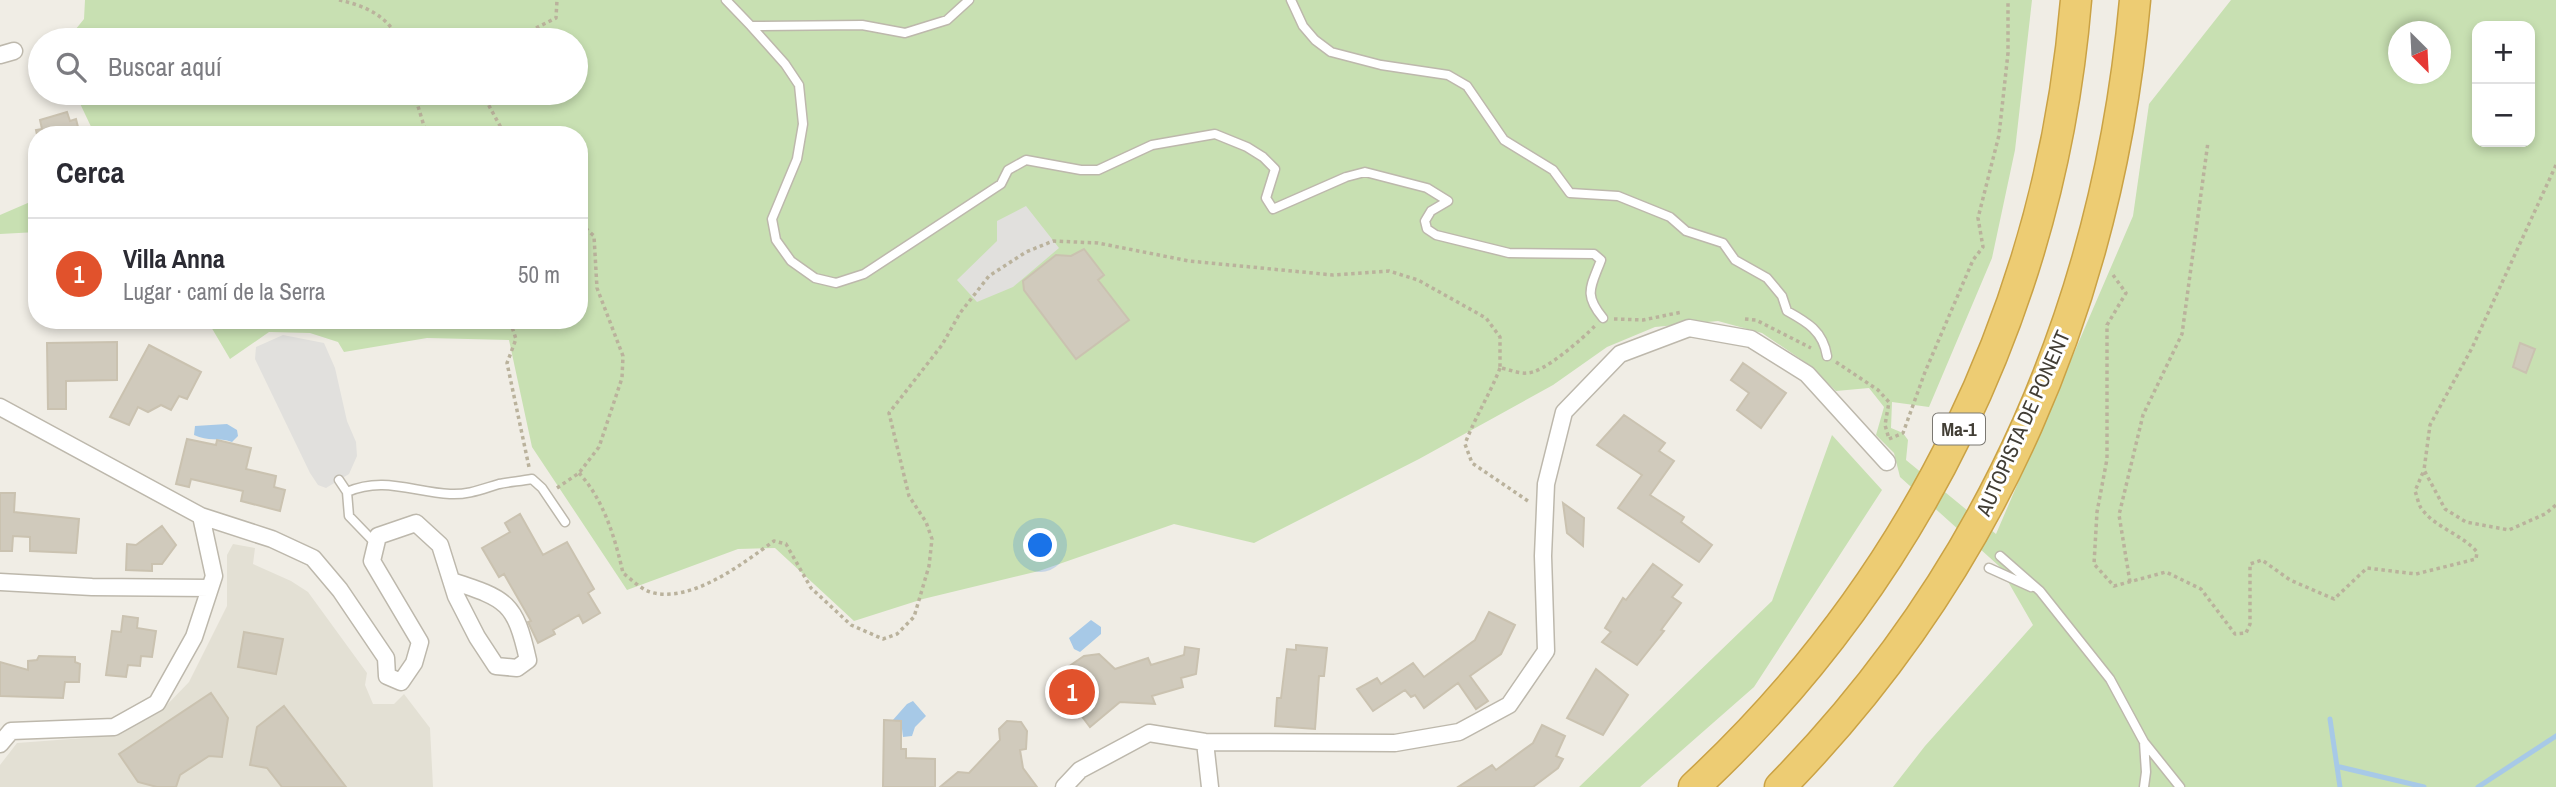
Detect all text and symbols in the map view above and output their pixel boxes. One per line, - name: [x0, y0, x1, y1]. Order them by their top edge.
- north arrow: [2388, 21, 2451, 84]
- map controls: [2472, 21, 2535, 147]
- button: +: [2472, 21, 2535, 84]
- search box: [28, 28, 588, 105]
- icon: search: [52, 48, 90, 86]
- text: Buscar aquí: [108, 49, 222, 84]
- button: −: [2472, 84, 2535, 147]
- text: Cerca: [56, 152, 124, 192]
- text: Villa Anna: [123, 241, 225, 276]
- text: 1: [74, 259, 84, 290]
- text: 50 m: [518, 259, 560, 290]
- text: Lugar · camí de la Serra: [123, 276, 325, 307]
- street label: AUTOPISTA DE PONENT: [1969, 325, 2077, 521]
- road number: Ma-1: [1933, 414, 1985, 444]
- your location: [1023, 528, 1057, 562]
- pin: 1: [1049, 666, 1095, 718]

